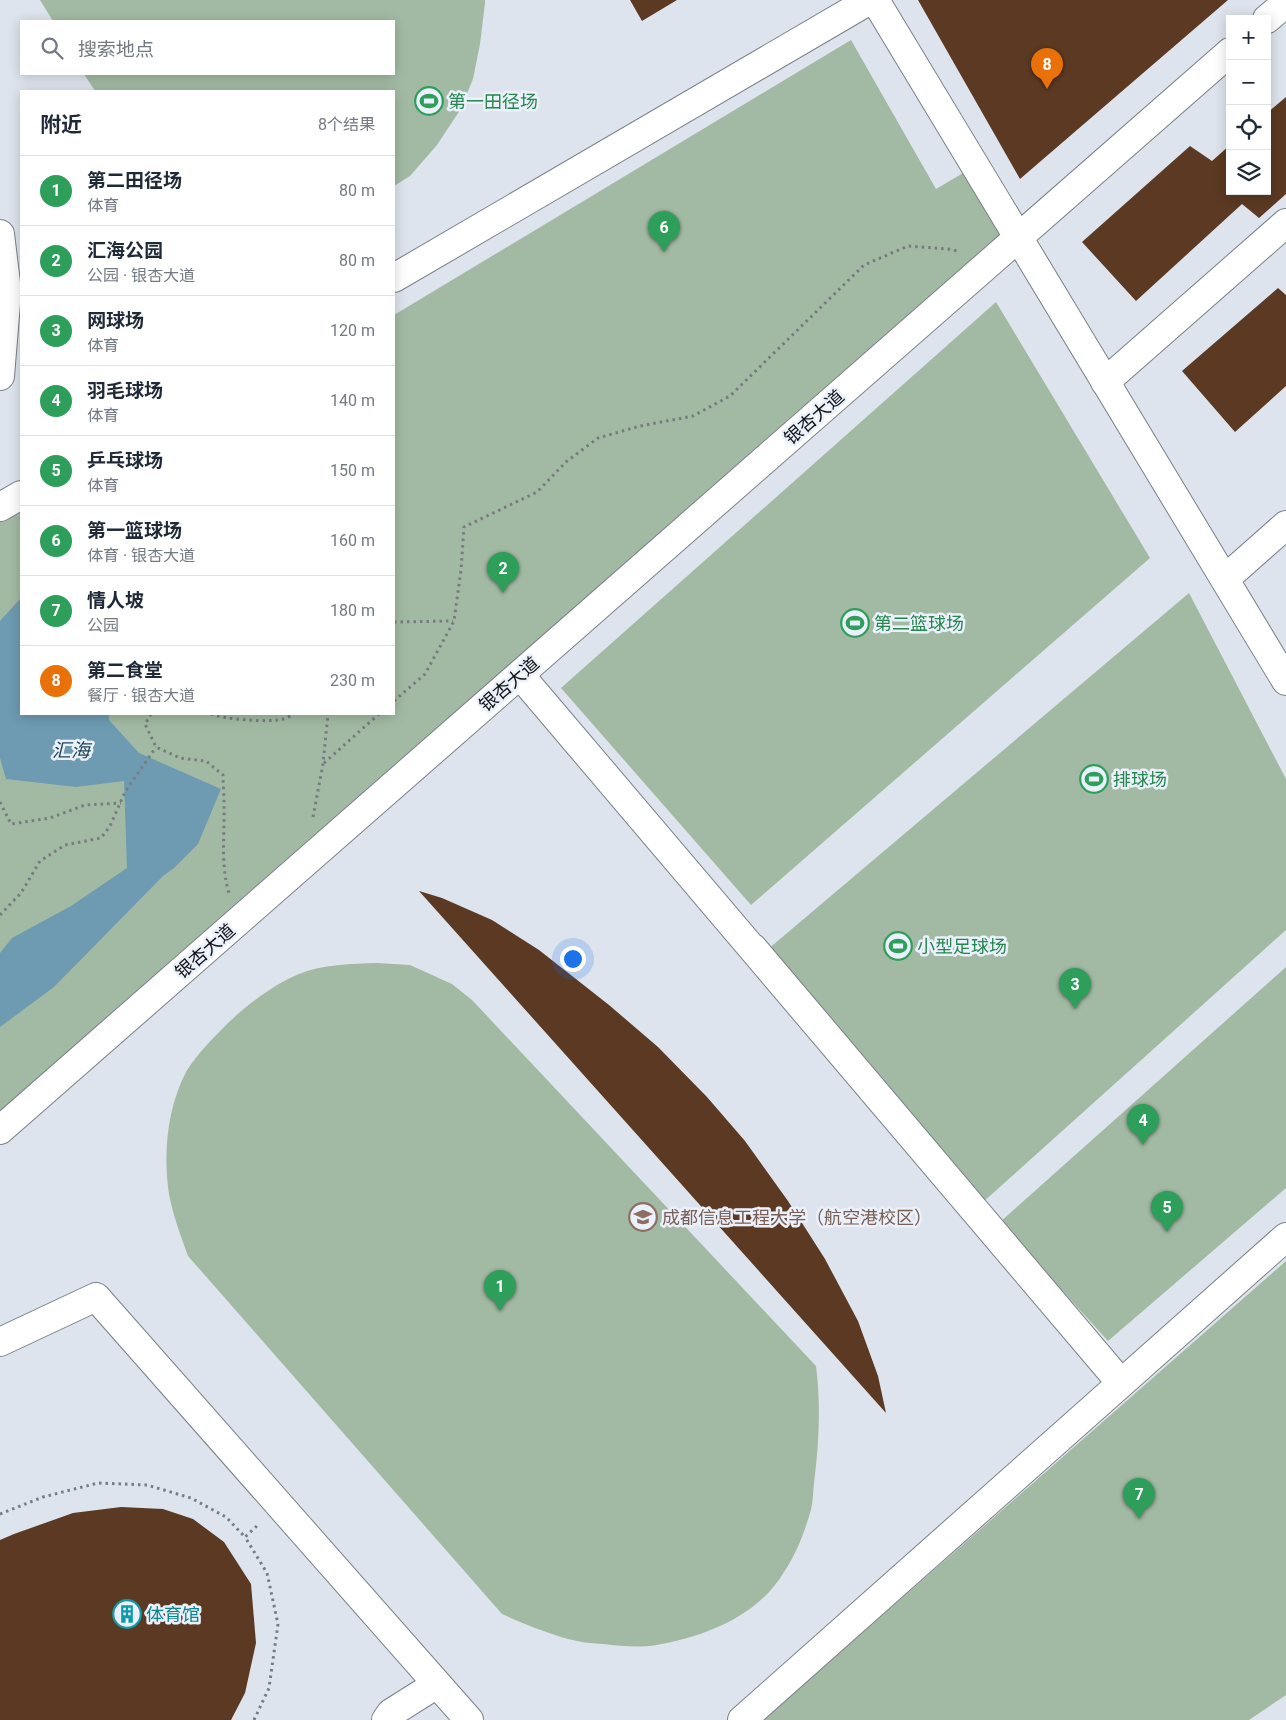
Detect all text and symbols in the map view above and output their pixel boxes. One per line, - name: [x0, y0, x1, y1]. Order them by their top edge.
- map controls: [1226, 15, 1271, 195]
- button: +: [1226, 15, 1271, 60]
- search box: [20, 20, 395, 75]
- icon: search: [38, 34, 66, 62]
- text: 搜索地点: [78, 38, 154, 61]
- pin: 8: [1031, 48, 1063, 89]
- button: −: [1226, 60, 1271, 105]
- sports icon: 第一田径场: [414, 86, 444, 116]
- place label: 第一田径场: [448, 91, 538, 112]
- button: locate: [1226, 105, 1271, 150]
- text: 附近: [40, 113, 82, 137]
- text: 8个结果: [318, 115, 375, 134]
- button: layers: [1226, 150, 1271, 195]
- text: 第二田径场: [87, 169, 182, 192]
- text: 1: [51, 181, 61, 200]
- text: 80 m: [339, 181, 375, 200]
- text: 体育: [87, 196, 119, 215]
- pin: 6: [648, 211, 680, 252]
- text: 汇海公园: [87, 239, 163, 262]
- text: 2: [51, 251, 61, 270]
- text: 80 m: [339, 251, 375, 270]
- text: 公园 · 银杏大道: [87, 266, 195, 285]
- text: 网球场: [87, 309, 144, 332]
- text: 3: [51, 321, 61, 340]
- text: 120 m: [330, 321, 375, 340]
- text: 体育: [87, 336, 119, 355]
- text: 羽毛球场: [87, 379, 163, 402]
- street label: 银杏大道: [780, 385, 848, 449]
- text: 4: [51, 391, 61, 410]
- text: 140 m: [330, 391, 375, 410]
- text: 体育: [87, 406, 119, 425]
- text: 乒乓球场: [87, 449, 163, 472]
- text: 5: [51, 461, 61, 480]
- text: 150 m: [330, 461, 375, 480]
- text: 体育: [87, 476, 119, 495]
- text: 第一篮球场: [87, 519, 182, 542]
- text: 6: [51, 531, 61, 550]
- text: 160 m: [330, 531, 375, 550]
- text: 体育 · 银杏大道: [87, 546, 195, 565]
- pin: 2: [487, 552, 519, 593]
- text: 情人坡: [87, 589, 144, 612]
- text: 7: [51, 601, 61, 620]
- text: 180 m: [330, 601, 375, 620]
- sports icon: 第二篮球场: [840, 608, 870, 638]
- place label: 第二篮球场: [874, 613, 964, 634]
- text: 公园: [87, 616, 119, 635]
- street label: 银杏大道: [475, 652, 543, 716]
- text: 第二食堂: [87, 659, 163, 682]
- text: 8: [51, 671, 61, 690]
- text: 230 m: [330, 671, 375, 690]
- text: 餐厅 · 银杏大道: [87, 686, 195, 705]
- water label: 汇海: [52, 739, 93, 762]
- sports icon: 排球场: [1079, 764, 1109, 794]
- place label: 排球场: [1113, 769, 1167, 790]
- street label: 银杏大道: [171, 919, 239, 983]
- sports icon: 小型足球场: [883, 931, 913, 961]
- place label: 小型足球场: [917, 936, 1007, 957]
- your location: [560, 946, 586, 972]
- pin: 3: [1059, 968, 1091, 1009]
- pin: 4: [1127, 1104, 1159, 1145]
- pin: 5: [1151, 1191, 1183, 1232]
- school or university icon: 成都信息工程大学（航空港校区）: [628, 1202, 658, 1232]
- place label: 成都信息工程大学（航空港校区）: [662, 1207, 932, 1228]
- pin: 1: [484, 1270, 516, 1311]
- pin: 7: [1123, 1478, 1155, 1519]
- building icon: 体育馆: [112, 1599, 142, 1629]
- place label: 体育馆: [146, 1604, 200, 1625]

